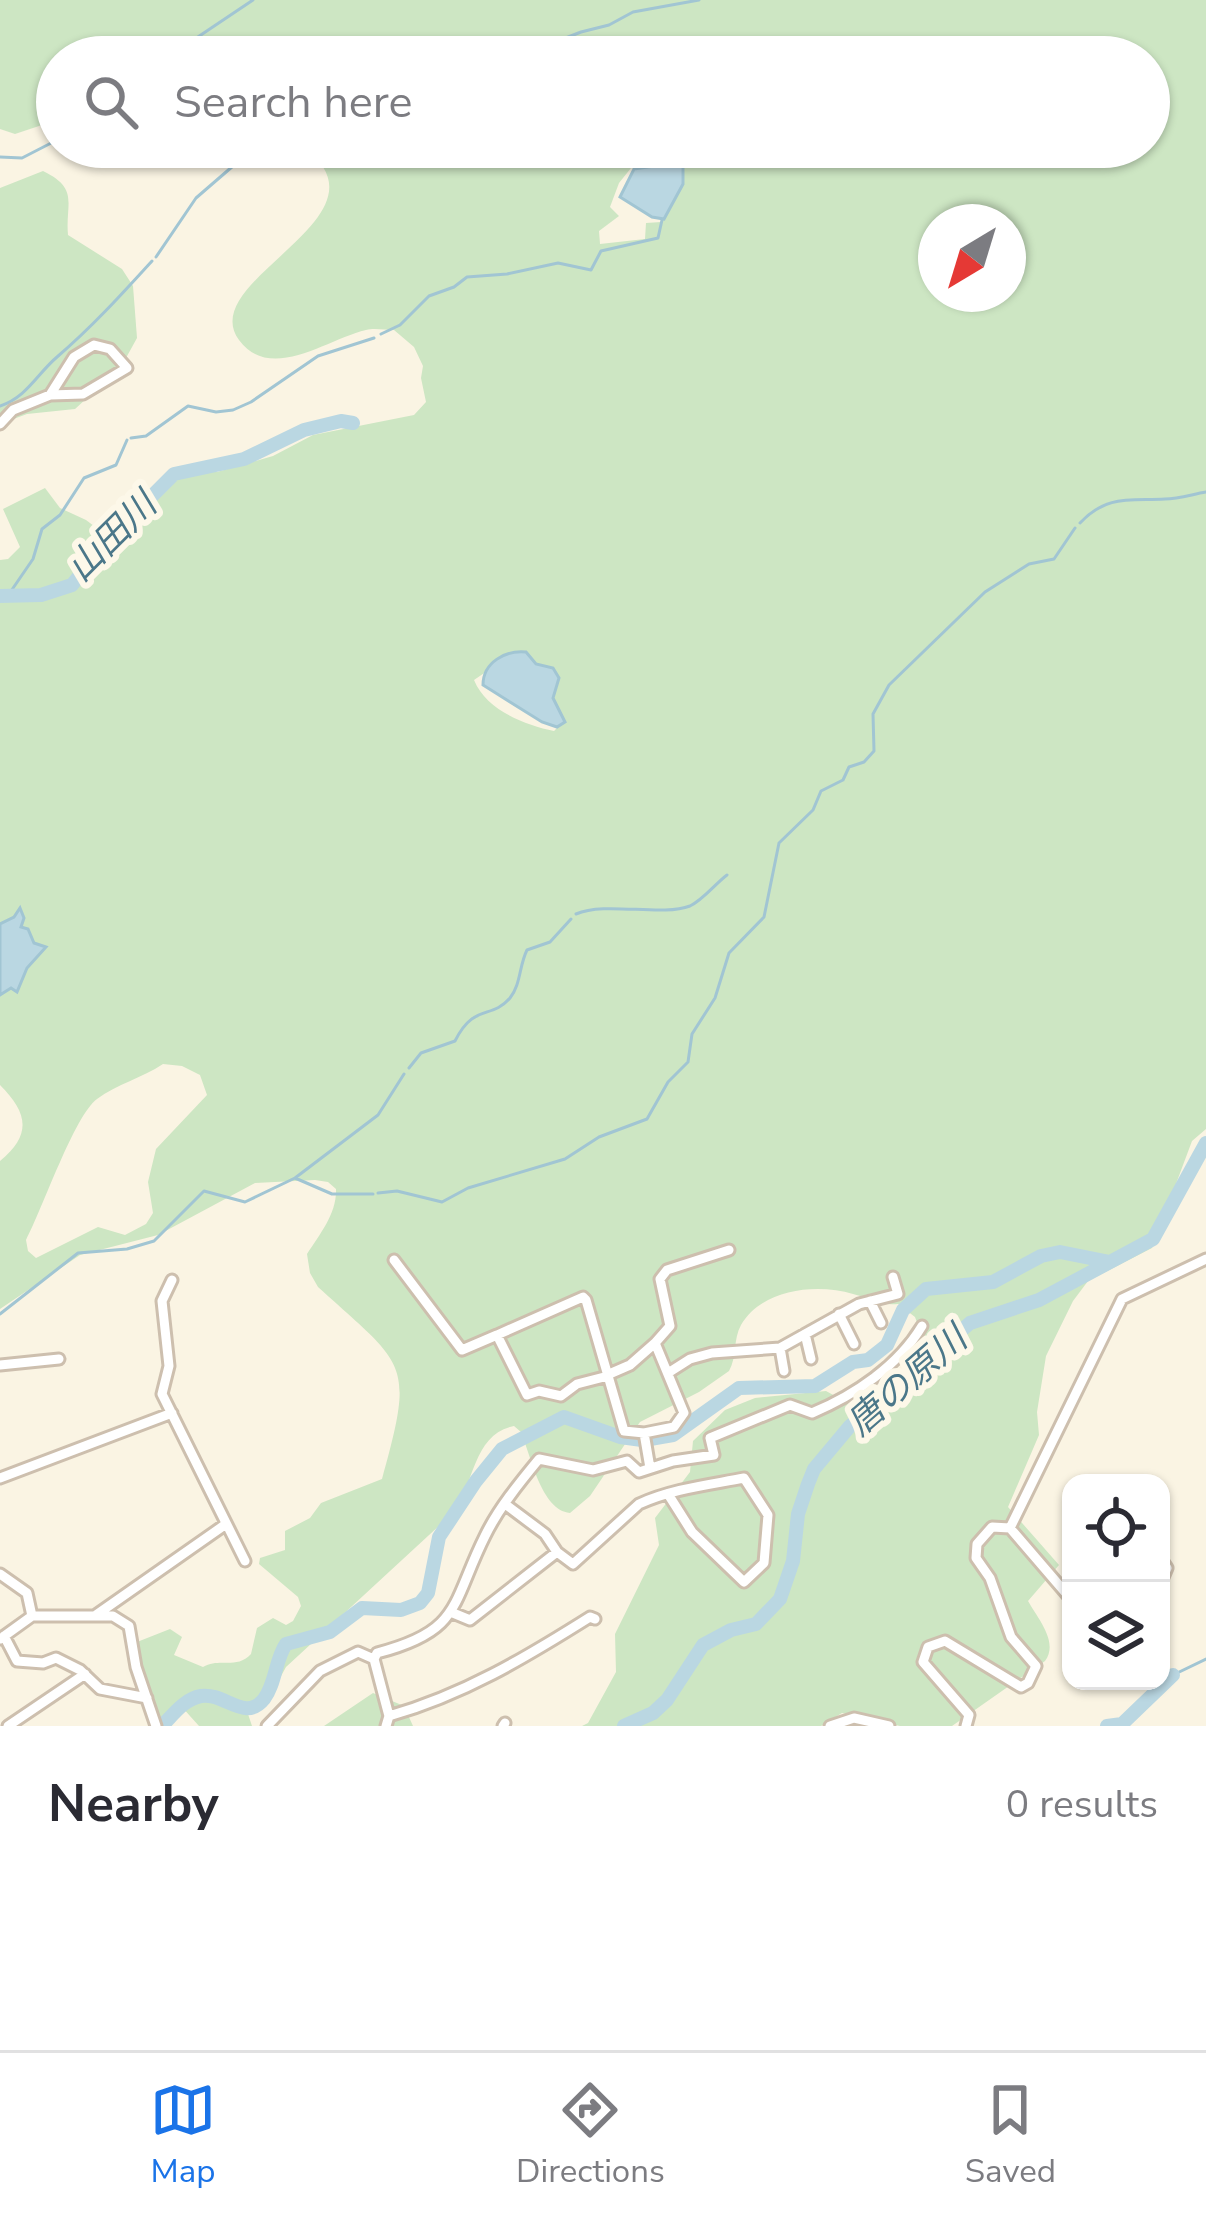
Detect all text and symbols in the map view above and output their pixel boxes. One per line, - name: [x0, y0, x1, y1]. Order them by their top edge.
- search box: [36, 36, 1170, 168]
- icon: search: [78, 69, 144, 135]
- text: Search here: [174, 72, 413, 133]
- north arrow: [918, 204, 1026, 312]
- water label: 山田川: [56, 479, 170, 593]
- water label: 唐の原川: [837, 1313, 980, 1447]
- map controls: [1062, 1474, 1170, 1690]
- button: locate: [1062, 1474, 1170, 1582]
- button: layers: [1062, 1582, 1170, 1690]
- text: Nearby: [48, 1769, 219, 1839]
- text: 0 results: [1006, 1778, 1158, 1831]
- tab: Map: [150, 2077, 216, 2194]
- tab: Directions: [516, 2077, 665, 2194]
- tab: Saved: [965, 2077, 1056, 2194]

